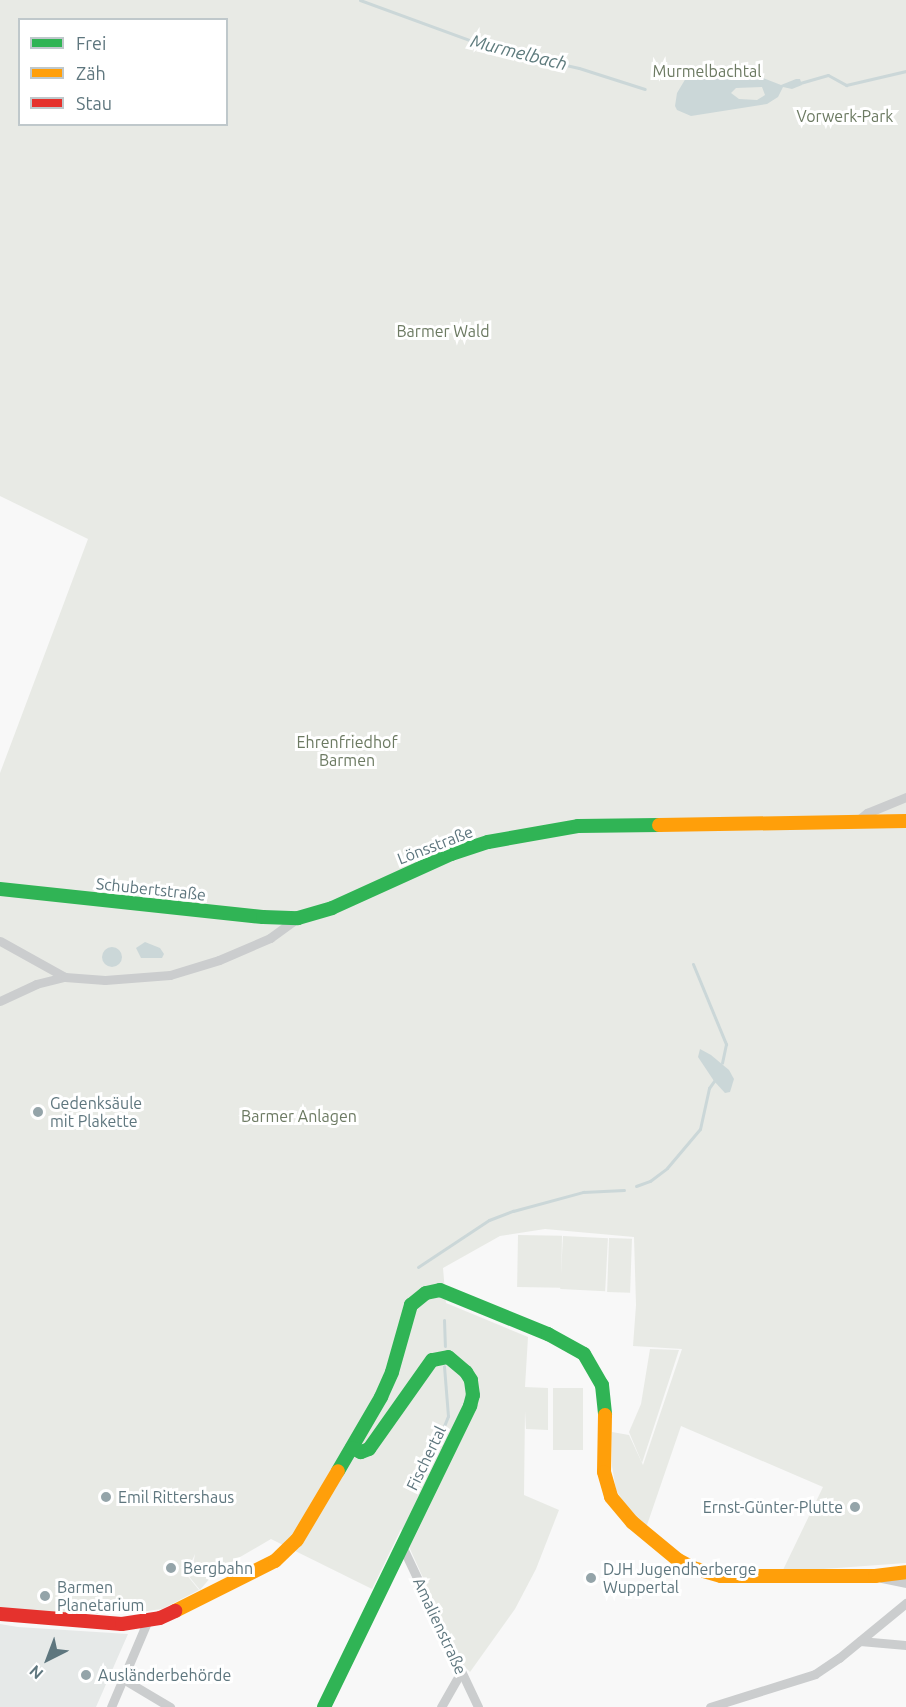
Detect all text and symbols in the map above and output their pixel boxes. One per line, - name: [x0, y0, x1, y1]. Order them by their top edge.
- legend: [18, 18, 228, 126]
- water label: Murmelbach: [468, 30, 570, 74]
- text: Frei: [76, 33, 106, 53]
- park label: Murmelbachtal: [653, 61, 761, 81]
- text: Zäh: [76, 63, 106, 83]
- text: Stau: [76, 93, 112, 113]
- park label: Vorwerk-Park: [797, 106, 893, 126]
- park label: Barmer Wald: [396, 321, 490, 341]
- park label: Ehrenfriedhof Barmen: [297, 732, 397, 770]
- street label: Lönsstraße: [394, 822, 476, 868]
- street label: Schubertstraße: [95, 874, 207, 904]
- place label: Gedenksäule mit Plakette: [50, 1093, 142, 1131]
- marker: Gedenksäule mit Plakette: [31, 1105, 45, 1119]
- park label: Barmer Anlagen: [241, 1106, 357, 1126]
- street label: Fischertal: [402, 1423, 450, 1493]
- place label: Emil Rittershaus: [118, 1487, 234, 1507]
- marker: Emil Rittershaus: [99, 1490, 113, 1504]
- place label: Ernst-Günter-Plutte: [703, 1497, 843, 1517]
- marker: Ernst-Günter-Plutte: [848, 1500, 862, 1514]
- place label: Bergbahn: [183, 1558, 253, 1578]
- place label: DJH Jugendherberge Wuppertal: [603, 1559, 757, 1597]
- marker: Bergbahn: [164, 1561, 178, 1575]
- marker: DJH Jugendherberge Wuppertal: [584, 1571, 598, 1585]
- street label: Amalienstraße: [409, 1575, 471, 1677]
- place label: Barmen Planetarium: [57, 1577, 144, 1615]
- marker: Barmen Planetarium: [38, 1589, 52, 1603]
- north arrow: [18, 1629, 78, 1689]
- text: N: [25, 1662, 46, 1683]
- place label: Ausländerbehörde: [98, 1665, 231, 1685]
- marker: Ausländerbehörde: [79, 1668, 93, 1682]

